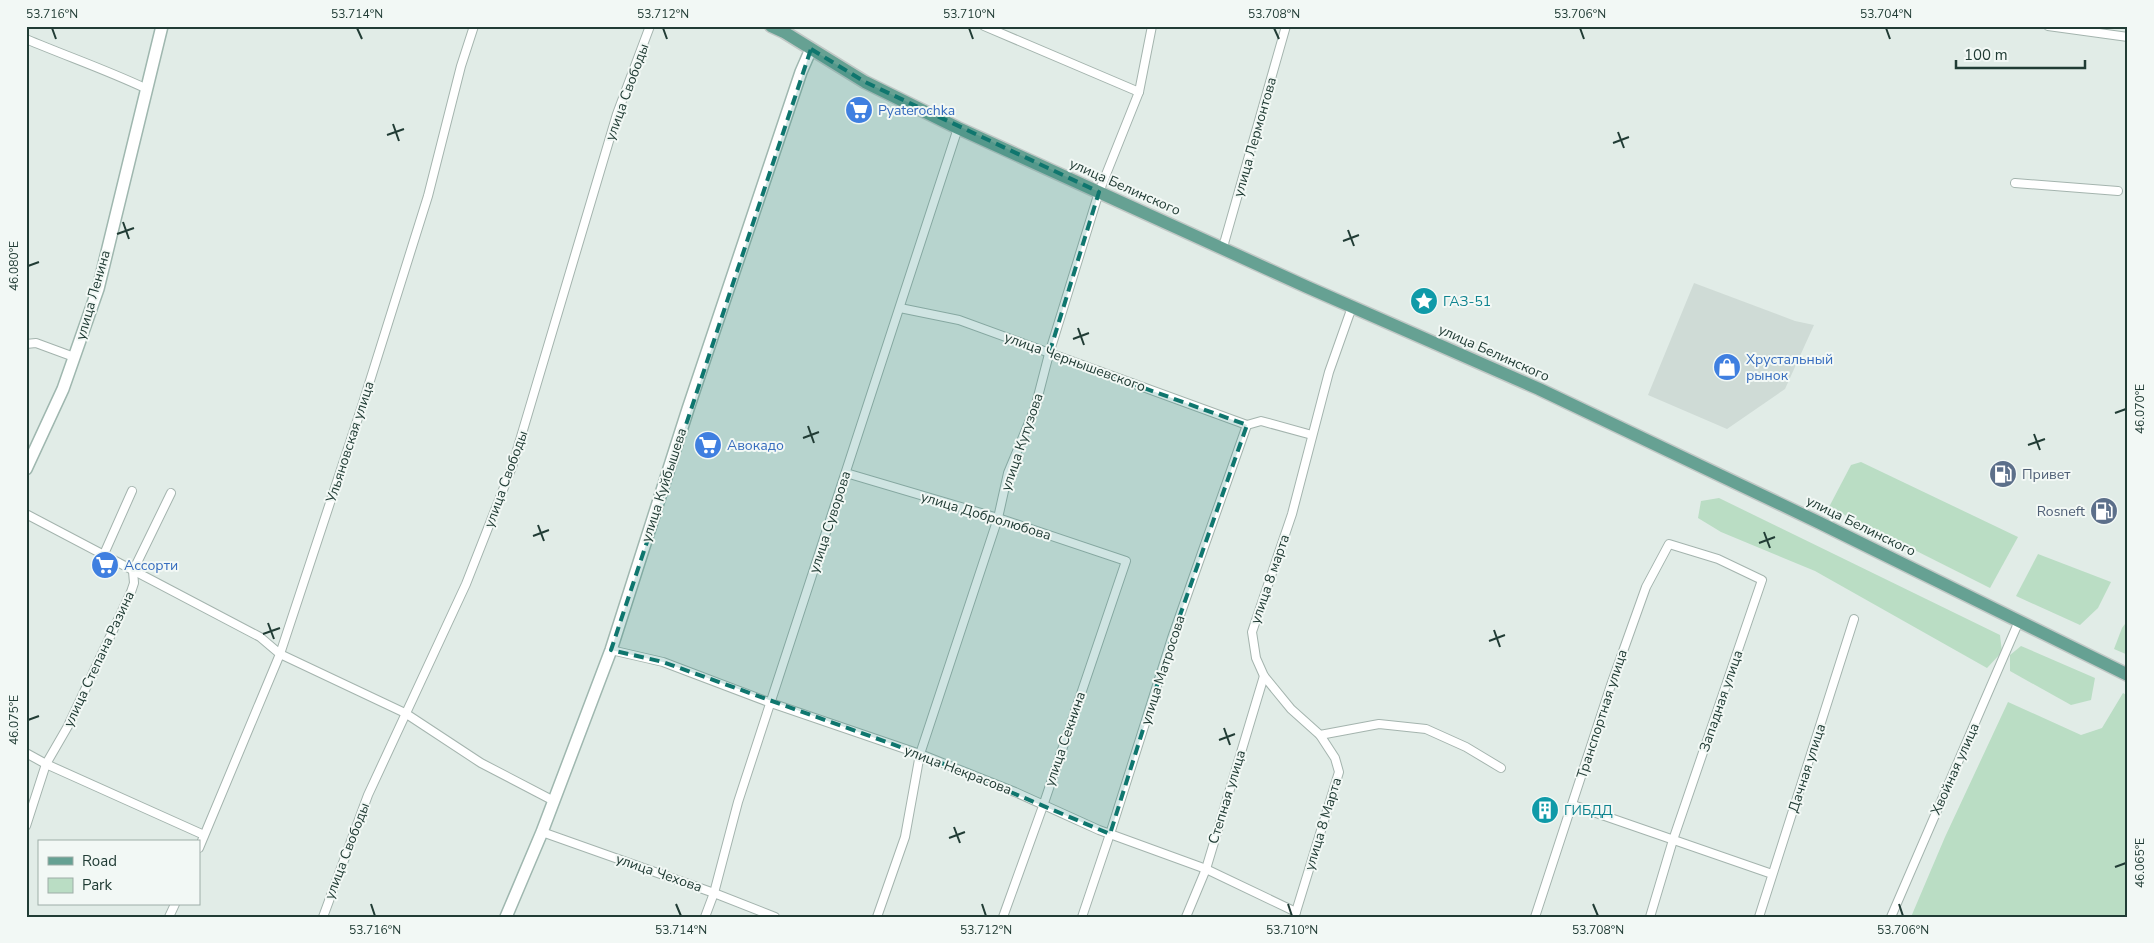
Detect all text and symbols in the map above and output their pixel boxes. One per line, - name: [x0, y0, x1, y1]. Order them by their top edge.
- text: 53.716°N: [26, 6, 78, 22]
- text: 53.714°N: [331, 6, 383, 22]
- text: 53.712°N: [637, 6, 689, 22]
- text: 53.710°N: [943, 6, 995, 22]
- text: 53.708°N: [1248, 6, 1300, 22]
- text: 53.706°N: [1554, 6, 1606, 22]
- text: 53.704°N: [1860, 6, 1912, 22]
- scale bar: [1956, 38, 2085, 70]
- street label: улица Свободы: [601, 41, 653, 143]
- text: 100 m: [1964, 45, 2008, 65]
- street label: улица Лермонтова: [1229, 75, 1281, 199]
- supermarket icon: Pyaterochka: [844, 95, 874, 125]
- place label: Pyaterochka: [878, 101, 955, 120]
- street label: улица Белинского: [1066, 154, 1184, 220]
- text: 46.080°E: [6, 241, 22, 291]
- street label: улица Ленина: [71, 248, 115, 342]
- place icon: ГАЗ-51: [1409, 286, 1439, 316]
- place label: ГАЗ-51: [1443, 292, 1491, 311]
- street label: улица Белинского: [1435, 320, 1553, 386]
- street label: улица Чернышевского: [1002, 328, 1148, 396]
- place label: Хрустальный рынок: [1746, 350, 1833, 385]
- shop icon: Хрустальный рынок: [1712, 352, 1742, 382]
- street label: Ульяновская улица: [321, 379, 379, 506]
- text: 46.070°E: [2132, 384, 2148, 434]
- street label: улица Кутузова: [996, 391, 1048, 493]
- street label: улица Куйбышева: [637, 426, 691, 544]
- street label: улица Свободы: [480, 428, 532, 530]
- supermarket icon: Авокадо: [693, 430, 723, 460]
- place label: Авокадо: [727, 436, 784, 455]
- fuel station icon: Привет: [1988, 459, 2018, 489]
- place label: Привет: [2022, 465, 2071, 484]
- street label: улица Суворова: [805, 469, 855, 575]
- street label: улица Добролюбова: [919, 487, 1053, 545]
- street label: улица Белинского: [1803, 491, 1919, 561]
- fuel station icon: Rosneft: [2089, 496, 2119, 526]
- place label: Rosneft: [2037, 502, 2085, 521]
- street label: улица 8 марта: [1246, 532, 1294, 626]
- supermarket icon: Ассорти: [90, 550, 120, 580]
- place label: Ассорти: [124, 556, 178, 575]
- street label: улица Степана Разина: [59, 588, 139, 730]
- street label: улица Матросова: [1136, 613, 1190, 727]
- street label: Транспортная улица: [1572, 647, 1632, 781]
- street label: Западная улица: [1695, 648, 1747, 754]
- street label: улица Секнина: [1040, 689, 1090, 789]
- text: 46.075°E: [6, 695, 22, 745]
- street label: Хвойная улица: [1926, 720, 1984, 818]
- street label: Дачная улица: [1784, 721, 1830, 815]
- street label: улица Некрасова: [901, 741, 1015, 799]
- street label: Степная улица: [1204, 748, 1250, 846]
- street label: улица 8 Марта: [1300, 775, 1346, 873]
- building icon: ГИБДД: [1530, 795, 1560, 825]
- street label: улица Свободы: [320, 800, 374, 902]
- place label: ГИБДД: [1564, 801, 1613, 820]
- text: 46.065°E: [2132, 838, 2148, 888]
- legend: [38, 840, 200, 906]
- street label: улица Чехова: [613, 849, 705, 897]
- text: Road: [82, 851, 117, 871]
- text: Park: [82, 875, 112, 895]
- text: 53.716°N: [349, 922, 401, 938]
- text: 53.714°N: [655, 922, 707, 938]
- text: 53.712°N: [960, 922, 1012, 938]
- text: 53.710°N: [1266, 922, 1318, 938]
- text: 53.708°N: [1572, 922, 1624, 938]
- text: 53.706°N: [1877, 922, 1929, 938]

